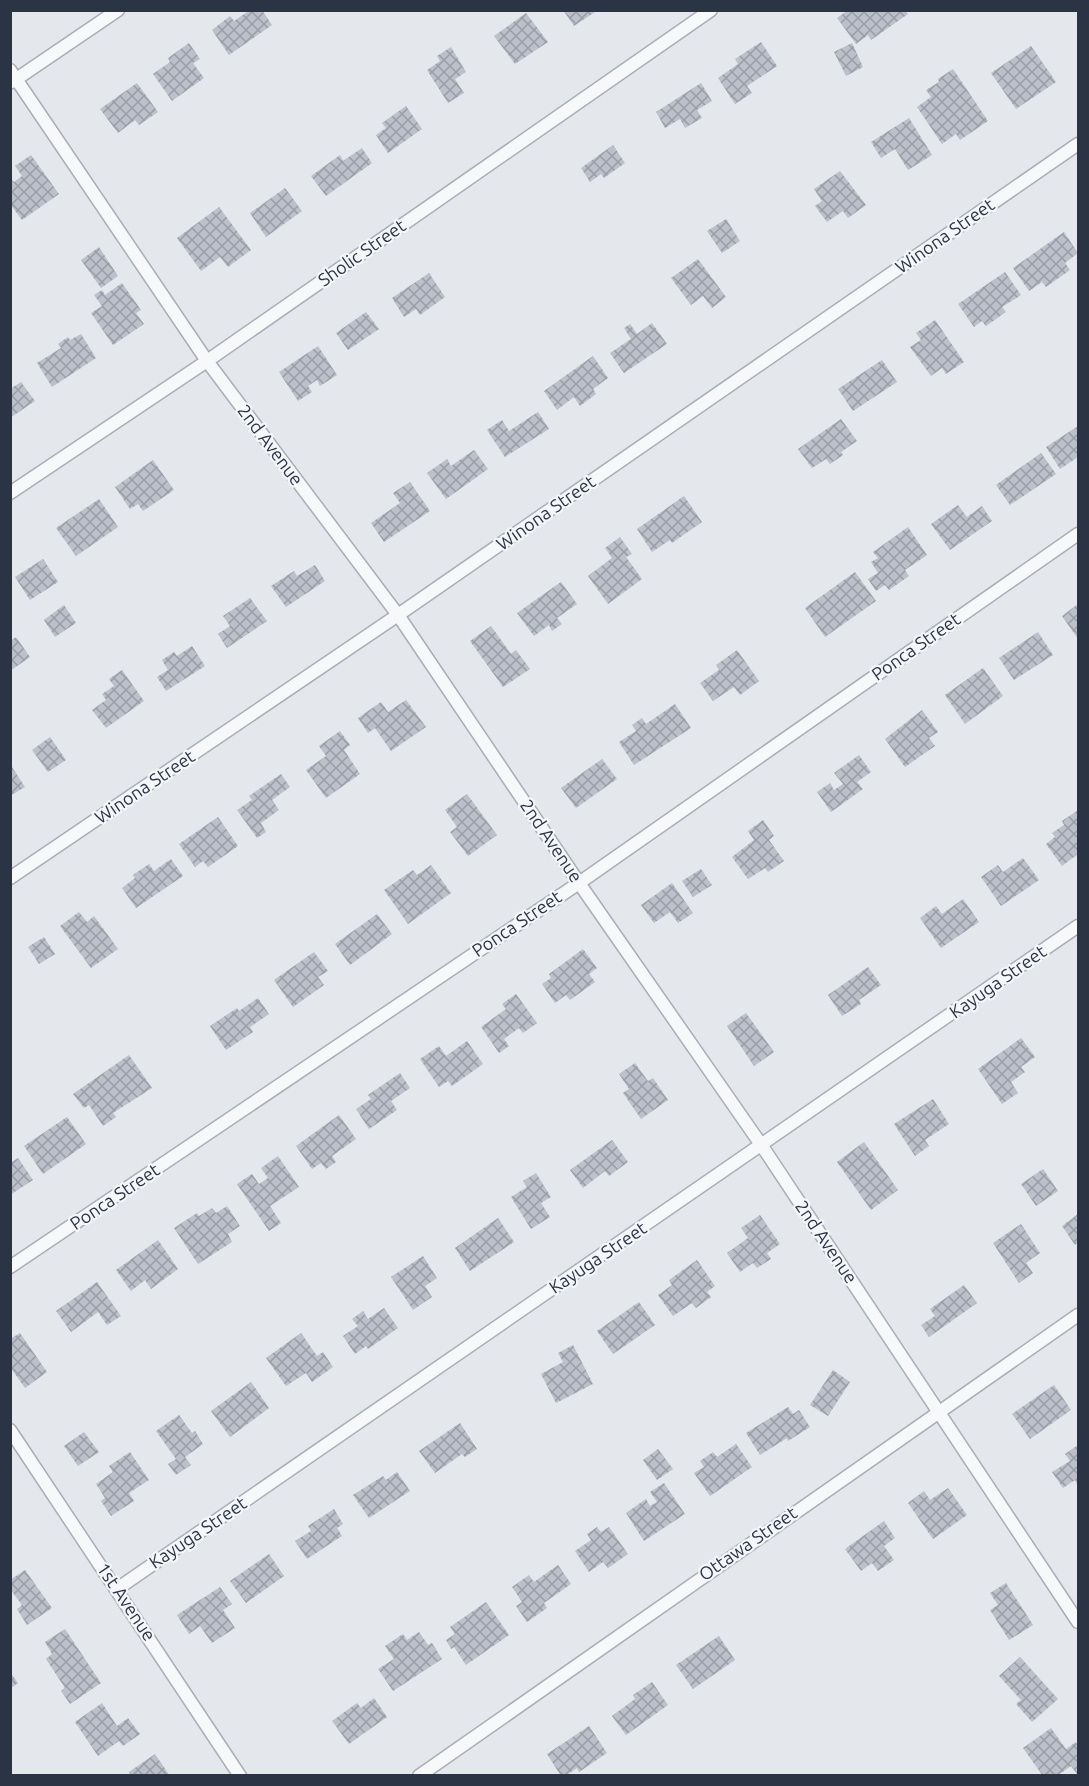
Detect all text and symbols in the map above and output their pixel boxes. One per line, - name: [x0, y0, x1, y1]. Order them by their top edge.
- street label: Winona Street: [891, 194, 998, 277]
- street label: Sholic Street: [314, 215, 409, 290]
- street label: 2nd Avenue: [234, 400, 308, 489]
- street label: Winona Street: [492, 471, 599, 554]
- street label: Ponca Street: [867, 608, 963, 684]
- street label: Winona Street: [91, 745, 198, 827]
- street label: 2nd Avenue: [517, 795, 587, 886]
- street label: Ponca Street: [468, 886, 565, 960]
- street label: Kayuga Street: [945, 941, 1049, 1022]
- street label: Ponca Street: [66, 1159, 163, 1233]
- street label: 2nd Avenue: [792, 1196, 862, 1287]
- street label: Kayuga Street: [545, 1217, 650, 1297]
- street label: Kayuga Street: [145, 1492, 250, 1572]
- street label: Ottawa Street: [695, 1502, 800, 1584]
- street label: 1st Avenue: [93, 1559, 160, 1644]

